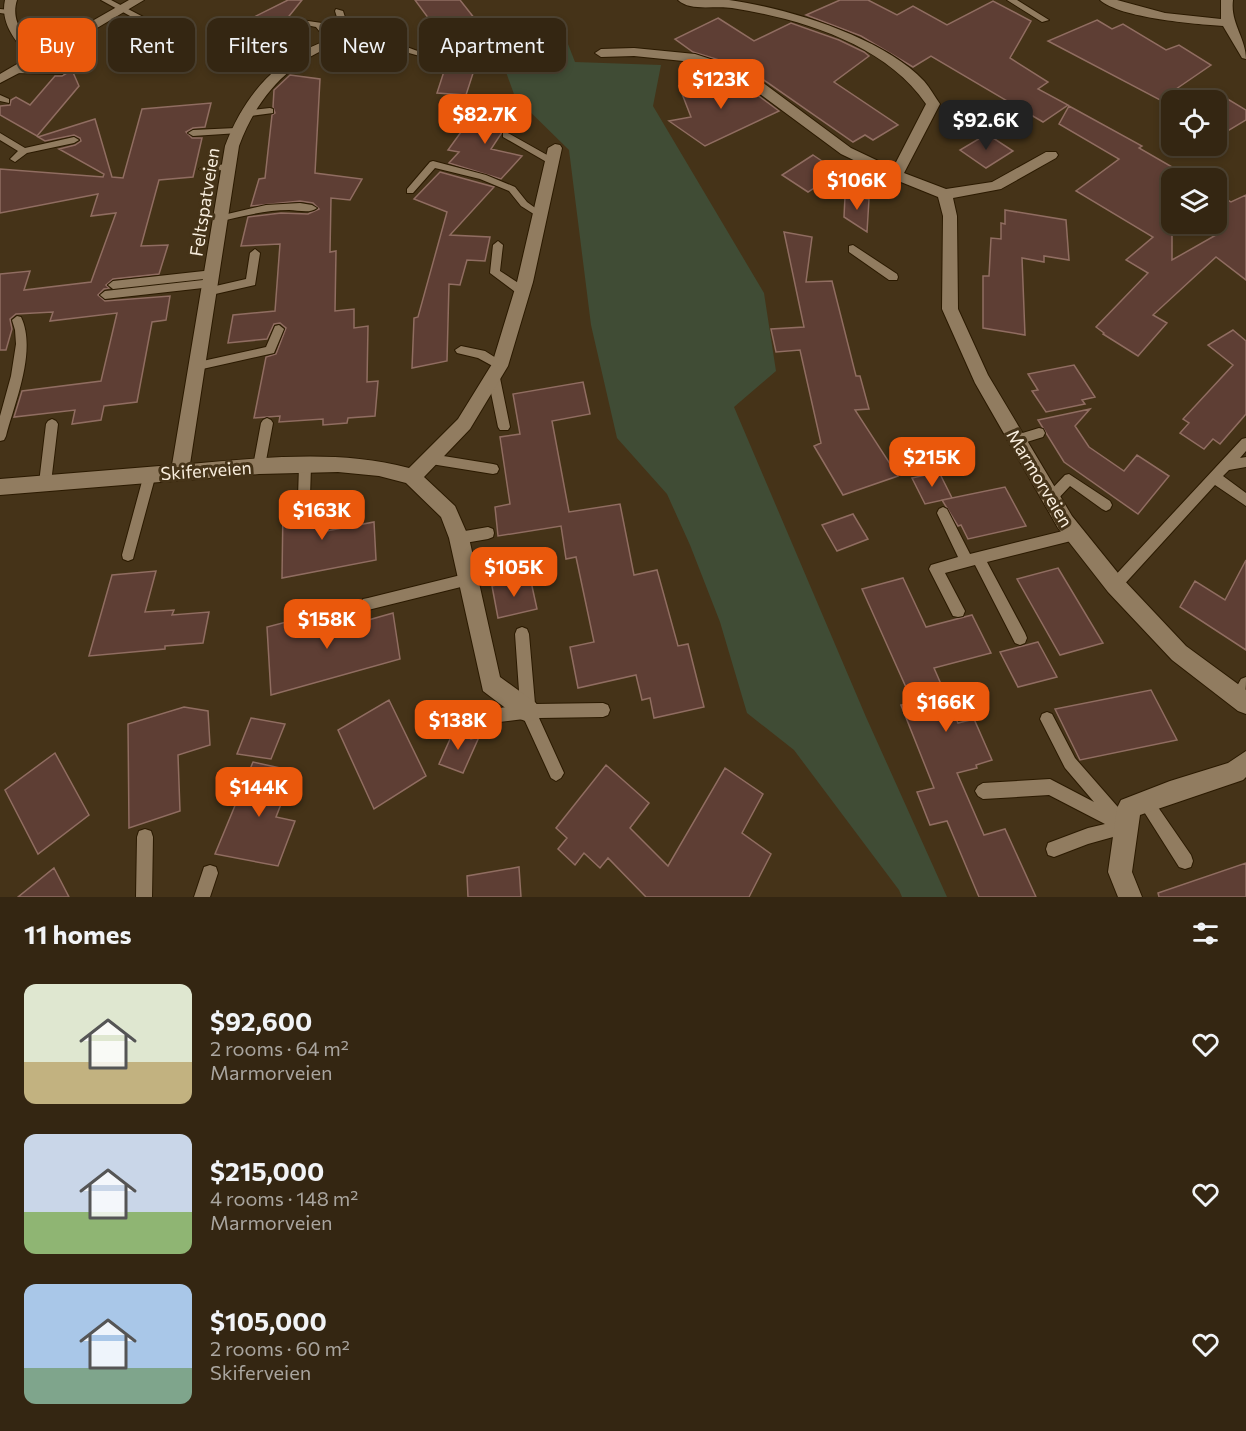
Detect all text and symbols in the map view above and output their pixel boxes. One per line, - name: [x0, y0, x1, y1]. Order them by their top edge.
- chip: Buy: [18, 18, 96, 72]
- chip: Rent: [108, 18, 195, 72]
- chip: Filters: [207, 18, 309, 72]
- chip: New: [321, 18, 407, 72]
- chip: Apartment: [419, 18, 566, 72]
- pin: $123K: [679, 59, 763, 110]
- text: $123K: [692, 66, 750, 90]
- map controls: [1161, 90, 1227, 234]
- button: locate: [1161, 90, 1227, 156]
- pin: $82.7K: [436, 94, 534, 145]
- pin: $92.6K: [937, 100, 1035, 151]
- text: $82.7K: [452, 101, 518, 125]
- text: $92.6K: [953, 107, 1019, 131]
- street label: Feltspatveien: [185, 146, 223, 258]
- pin: $106K: [815, 160, 899, 211]
- text: $106K: [827, 167, 887, 191]
- button: layers: [1161, 168, 1227, 234]
- street label: Marmorveien: [1002, 425, 1078, 531]
- pin: $215K: [890, 437, 974, 488]
- text: $215K: [903, 444, 961, 468]
- street label: Skiferveien: [160, 456, 252, 484]
- pin: $163K: [280, 490, 364, 541]
- text: $163K: [293, 497, 351, 521]
- pin: $105K: [472, 547, 556, 598]
- text: $105K: [484, 554, 544, 578]
- pin: $158K: [285, 599, 369, 650]
- text: $158K: [298, 606, 356, 630]
- pin: $166K: [904, 682, 988, 733]
- text: $166K: [916, 689, 976, 713]
- pin: $138K: [416, 700, 500, 751]
- text: $138K: [429, 707, 487, 731]
- pin: $144K: [217, 767, 301, 818]
- text: $144K: [229, 774, 289, 798]
- icon: filters: [1189, 917, 1222, 950]
- text: 11 homes: [24, 918, 132, 949]
- text: $92,600: [210, 1005, 312, 1036]
- icon: home: [72, 1008, 144, 1080]
- icon: heart: [1189, 1028, 1222, 1061]
- text: 2 rooms · 64 m²: [210, 1036, 349, 1060]
- text: Marmorveien: [210, 1060, 332, 1084]
- text: $215,000: [210, 1155, 324, 1186]
- icon: home: [72, 1158, 144, 1230]
- icon: heart: [1189, 1178, 1222, 1211]
- text: 4 rooms · 148 m²: [210, 1186, 358, 1210]
- text: Marmorveien: [210, 1210, 332, 1234]
- text: $105,000: [210, 1305, 327, 1336]
- icon: home: [72, 1308, 144, 1380]
- icon: heart: [1189, 1328, 1222, 1361]
- text: 2 rooms · 60 m²: [210, 1336, 350, 1360]
- text: Skiferveien: [210, 1360, 311, 1384]

